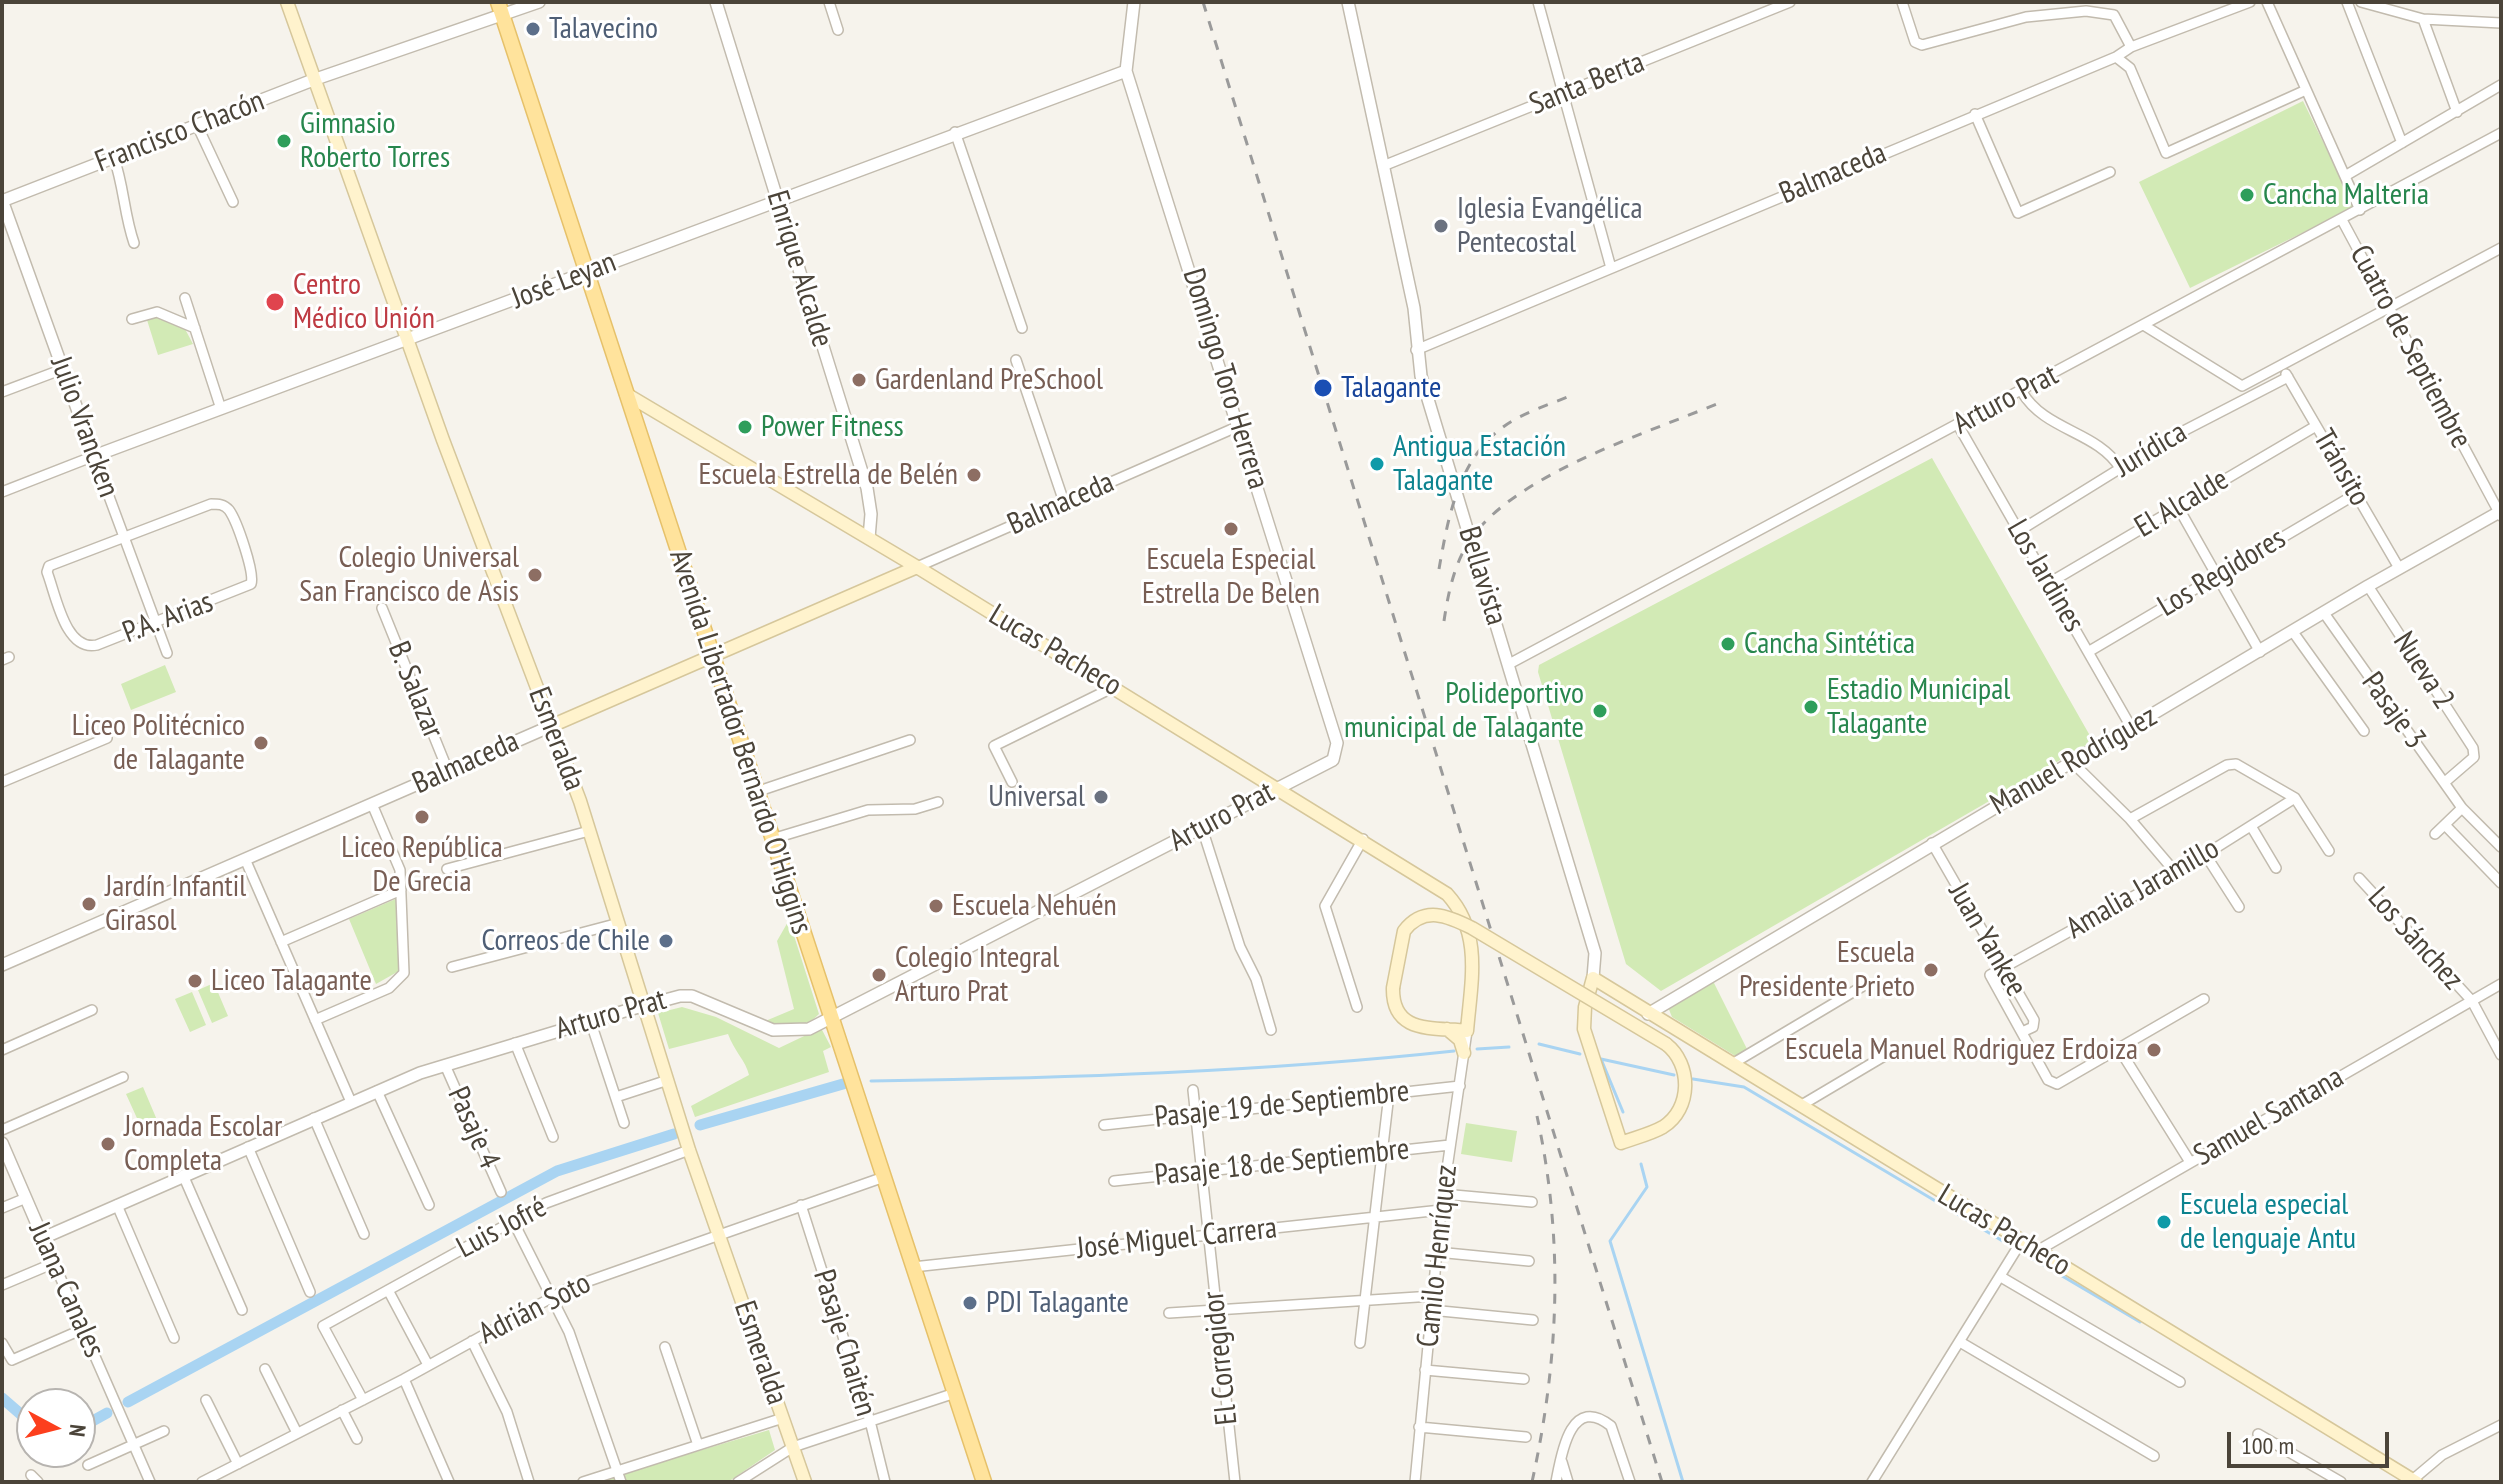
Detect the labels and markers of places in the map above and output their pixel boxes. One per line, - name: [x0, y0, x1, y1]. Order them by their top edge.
- place label: Talavecino: [549, 11, 658, 47]
- marker: Talavecino: [524, 20, 542, 38]
- place label: Gimnasio Roberto Torres: [300, 106, 450, 176]
- marker: Gimnasio Roberto Torres: [275, 132, 293, 150]
- place label: Cancha Malteria: [2263, 177, 2429, 213]
- marker: Cancha Malteria: [2238, 186, 2256, 204]
- place label: Iglesia Evangélica Pentecostal: [1457, 191, 1643, 262]
- marker: Iglesia Evangélica Pentecostal: [1432, 217, 1450, 235]
- place label: Centro Médico Unión: [293, 267, 435, 338]
- marker: Centro Médico Unión: [264, 291, 286, 313]
- place label: Gardenland PreSchool: [875, 362, 1103, 398]
- place label: Talagante: [1341, 370, 1441, 406]
- marker: Gardenland PreSchool: [850, 371, 868, 389]
- marker: Talagante: [1312, 377, 1334, 399]
- place label: Power Fitness: [761, 409, 904, 445]
- marker: Power Fitness: [736, 418, 754, 436]
- place label: Antigua Estación Talagante: [1393, 429, 1566, 500]
- marker: Antigua Estación Talagante: [1368, 455, 1386, 473]
- place label: Escuela Estrella de Belén: [699, 457, 958, 493]
- marker: Escuela Estrella de Belén: [965, 466, 983, 484]
- marker: Escuela Especial Estrella De Belen: [1222, 520, 1240, 538]
- place label: Colegio Universal San Francisco de Asis: [299, 540, 519, 610]
- place label: Escuela Especial Estrella De Belen: [1142, 542, 1320, 612]
- marker: Colegio Universal San Francisco de Asis: [526, 566, 544, 584]
- place label: Cancha Sintética: [1744, 626, 1915, 662]
- marker: Cancha Sintética: [1719, 635, 1737, 653]
- place label: Estadio Municipal Talagante: [1827, 672, 2010, 742]
- place label: Polideportivo municipal de Talagante: [1344, 676, 1584, 746]
- marker: Estadio Municipal Talagante: [1802, 698, 1820, 716]
- marker: Polideportivo municipal de Talagante: [1591, 702, 1609, 720]
- place label: Liceo Politécnico de Talagante: [72, 708, 245, 778]
- marker: Liceo Politécnico de Talagante: [252, 734, 270, 752]
- place label: Universal: [988, 779, 1085, 815]
- marker: Universal: [1092, 788, 1110, 806]
- marker: Liceo República De Grecia: [413, 808, 431, 826]
- place label: Liceo República De Grecia: [341, 830, 503, 900]
- place label: Jardín Infantil Girasol: [105, 869, 246, 940]
- place label: Escuela Nehuén: [952, 888, 1117, 924]
- marker: Jardín Infantil Girasol: [80, 895, 98, 913]
- marker: Escuela Nehuén: [927, 897, 945, 915]
- place label: Correos de Chile: [482, 923, 650, 959]
- marker: Correos de Chile: [657, 932, 675, 950]
- place label: Escuela Presidente Prieto: [1739, 935, 1915, 1006]
- place label: Colegio Integral Arturo Prat: [895, 940, 1059, 1010]
- marker: Escuela Presidente Prieto: [1922, 961, 1940, 979]
- place label: Liceo Talagante: [211, 963, 372, 999]
- marker: Colegio Integral Arturo Prat: [870, 966, 888, 984]
- marker: Liceo Talagante: [186, 972, 204, 990]
- place label: Escuela Manuel Rodriguez Erdoiza: [1785, 1032, 2138, 1068]
- marker: Escuela Manuel Rodriguez Erdoiza: [2145, 1041, 2163, 1059]
- place label: Jornada Escolar Completa: [124, 1109, 282, 1180]
- marker: Jornada Escolar Completa: [99, 1135, 117, 1153]
- place label: Escuela especial de lenguaje Antu: [2180, 1187, 2356, 1258]
- marker: Escuela especial de lenguaje Antu: [2155, 1213, 2173, 1231]
- place label: PDI Talagante: [986, 1285, 1129, 1321]
- marker: PDI Talagante: [961, 1294, 979, 1312]

